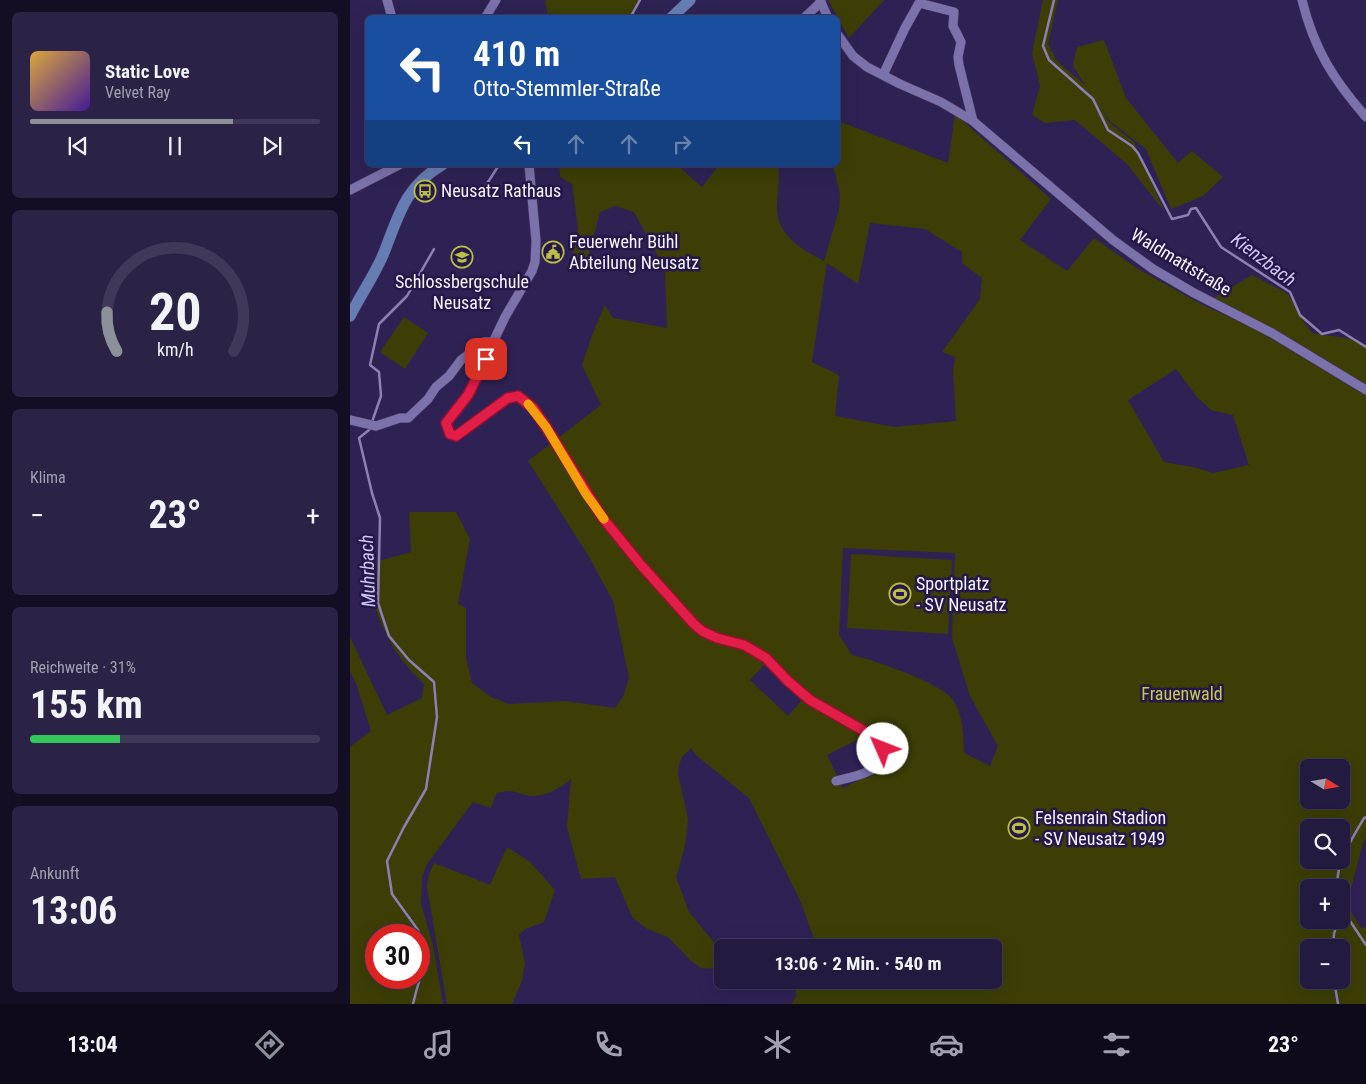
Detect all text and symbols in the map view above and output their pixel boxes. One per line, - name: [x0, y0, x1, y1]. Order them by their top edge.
- text: 410 m: [473, 34, 560, 75]
- icon: left: [390, 35, 455, 100]
- text: Static Love: [105, 60, 190, 83]
- text: Otto-Stemmler-Straße: [473, 76, 661, 101]
- text: Velvet Ray: [105, 83, 170, 102]
- icon: left: [509, 130, 537, 158]
- icon: ahead: [562, 130, 590, 158]
- icon: ahead: [615, 130, 643, 158]
- icon: right: [668, 130, 696, 158]
- icon: previous: [64, 132, 92, 160]
- icon: pause: [161, 132, 189, 160]
- icon: next: [258, 132, 286, 160]
- bus stop icon: Neusatz Rathaus: [413, 179, 437, 203]
- place label: Neusatz Rathaus: [441, 180, 561, 201]
- street label: Waldmattstraße: [1127, 223, 1235, 300]
- water label: Kienzbach: [1227, 228, 1301, 291]
- place label: Feuerwehr Bühl Abteilung Neusatz: [569, 231, 699, 273]
- public building icon: Feuerwehr Bühl Abteilung Neusatz: [541, 240, 565, 264]
- school or university icon: Schlossbergschule Neusatz: [450, 245, 474, 269]
- place label: Schlossbergschule Neusatz: [395, 271, 529, 313]
- text: 20: [149, 282, 201, 343]
- pin: [465, 338, 507, 380]
- text: km/h: [157, 339, 193, 360]
- icon: arrive: [472, 345, 500, 373]
- text: Klima: [30, 468, 66, 487]
- text: 23°: [148, 493, 202, 537]
- text: −: [30, 499, 44, 532]
- text: +: [306, 499, 320, 532]
- water label: Muhrbach: [355, 534, 380, 608]
- place label: Sportplatz - SV Neusatz: [916, 573, 1007, 615]
- sports icon: Sportplatz - SV Neusatz: [888, 582, 912, 606]
- text: Reichweite · 31%: [30, 658, 136, 677]
- text: 155 km: [30, 683, 143, 727]
- park label: Frauenwald: [1141, 683, 1223, 704]
- position arrow: [856, 722, 908, 774]
- north arrow: [1300, 759, 1350, 809]
- map controls: [1300, 759, 1350, 989]
- place label: Felsenrain Stadion - SV Neusatz 1949: [1035, 807, 1166, 849]
- sports icon: Felsenrain Stadion - SV Neusatz 1949: [1007, 816, 1031, 840]
- button: search: [1300, 819, 1350, 869]
- text: Ankunft: [30, 864, 79, 883]
- button: +: [1300, 879, 1350, 929]
- text: 13:06: [30, 889, 117, 933]
- speed limit sign: 30: [365, 924, 430, 989]
- button: −: [1300, 939, 1350, 989]
- text: 13:06 · 2 Min. · 540 m: [774, 952, 942, 975]
- icon: directions: [252, 1027, 287, 1062]
- icon: music: [421, 1027, 456, 1062]
- icon: phone: [591, 1027, 626, 1062]
- icon: climate: [760, 1027, 795, 1062]
- icon: car: [929, 1027, 964, 1062]
- icon: filters: [1099, 1027, 1134, 1062]
- text: 13:04: [67, 1032, 118, 1057]
- text: 23°: [1268, 1032, 1299, 1057]

